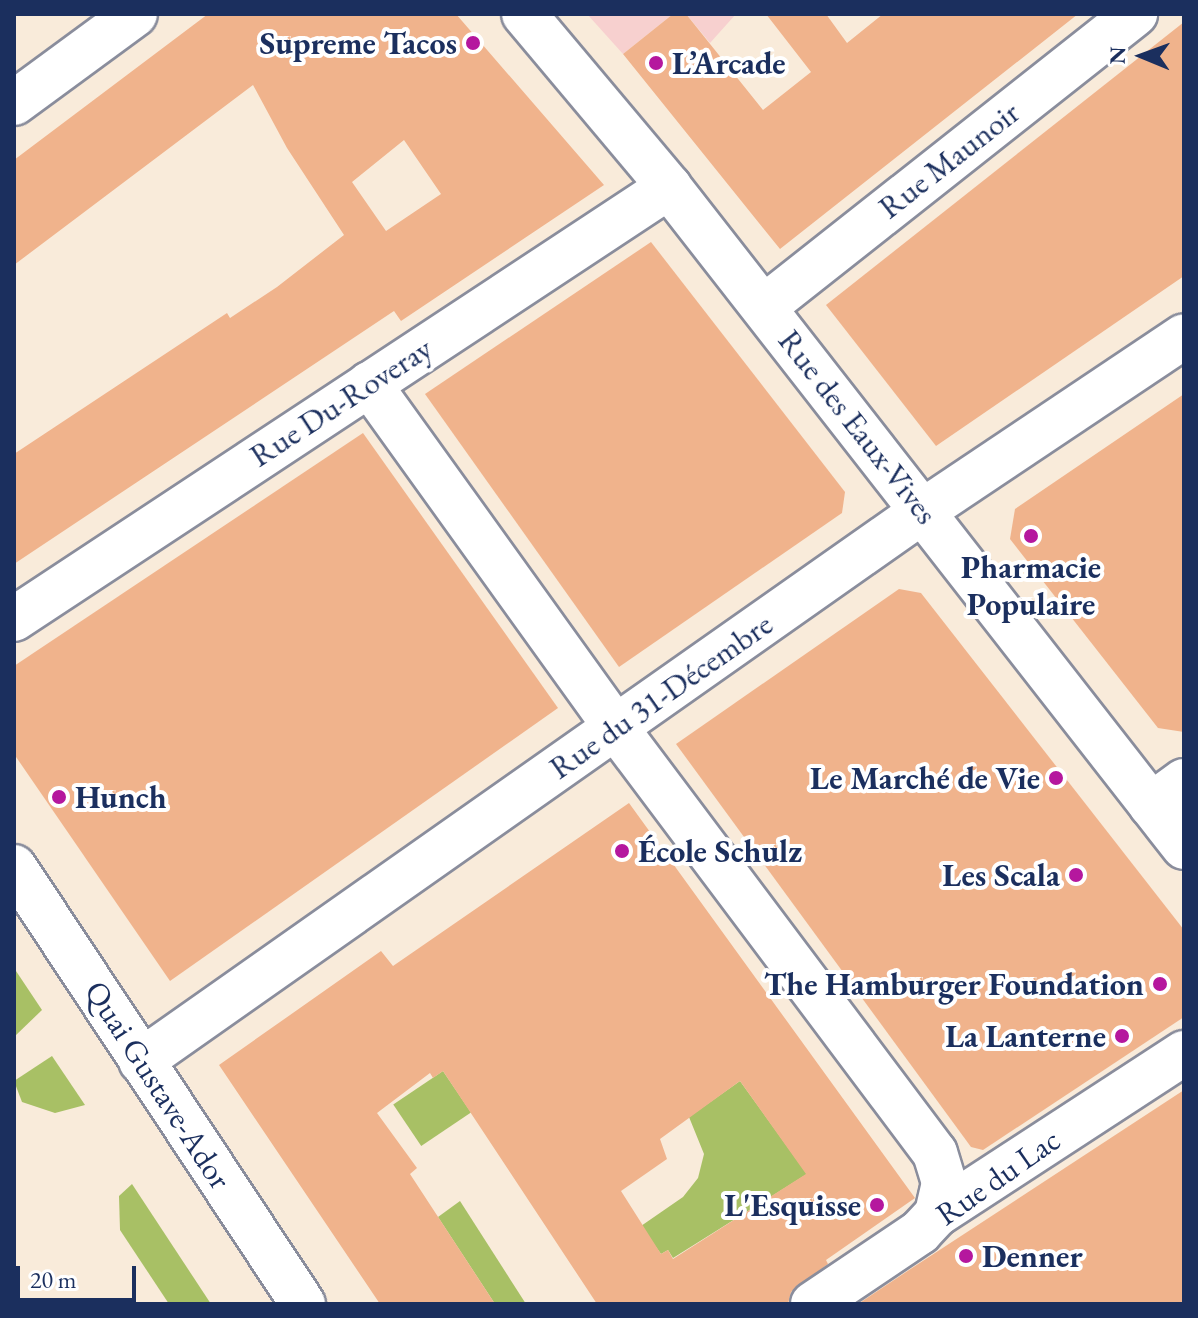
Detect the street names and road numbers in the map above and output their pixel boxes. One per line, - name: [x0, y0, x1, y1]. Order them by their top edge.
- street label: Rue Maunoir: [871, 93, 1027, 227]
- street label: Rue des Eaux-Vives: [770, 322, 946, 532]
- street label: Rue Du-Roveray: [243, 329, 439, 475]
- street label: Rue du 31-Décembre: [542, 605, 780, 787]
- street label: Quai Gustave-Ador: [76, 974, 240, 1196]
- street label: Rue du Lac: [929, 1120, 1067, 1234]

